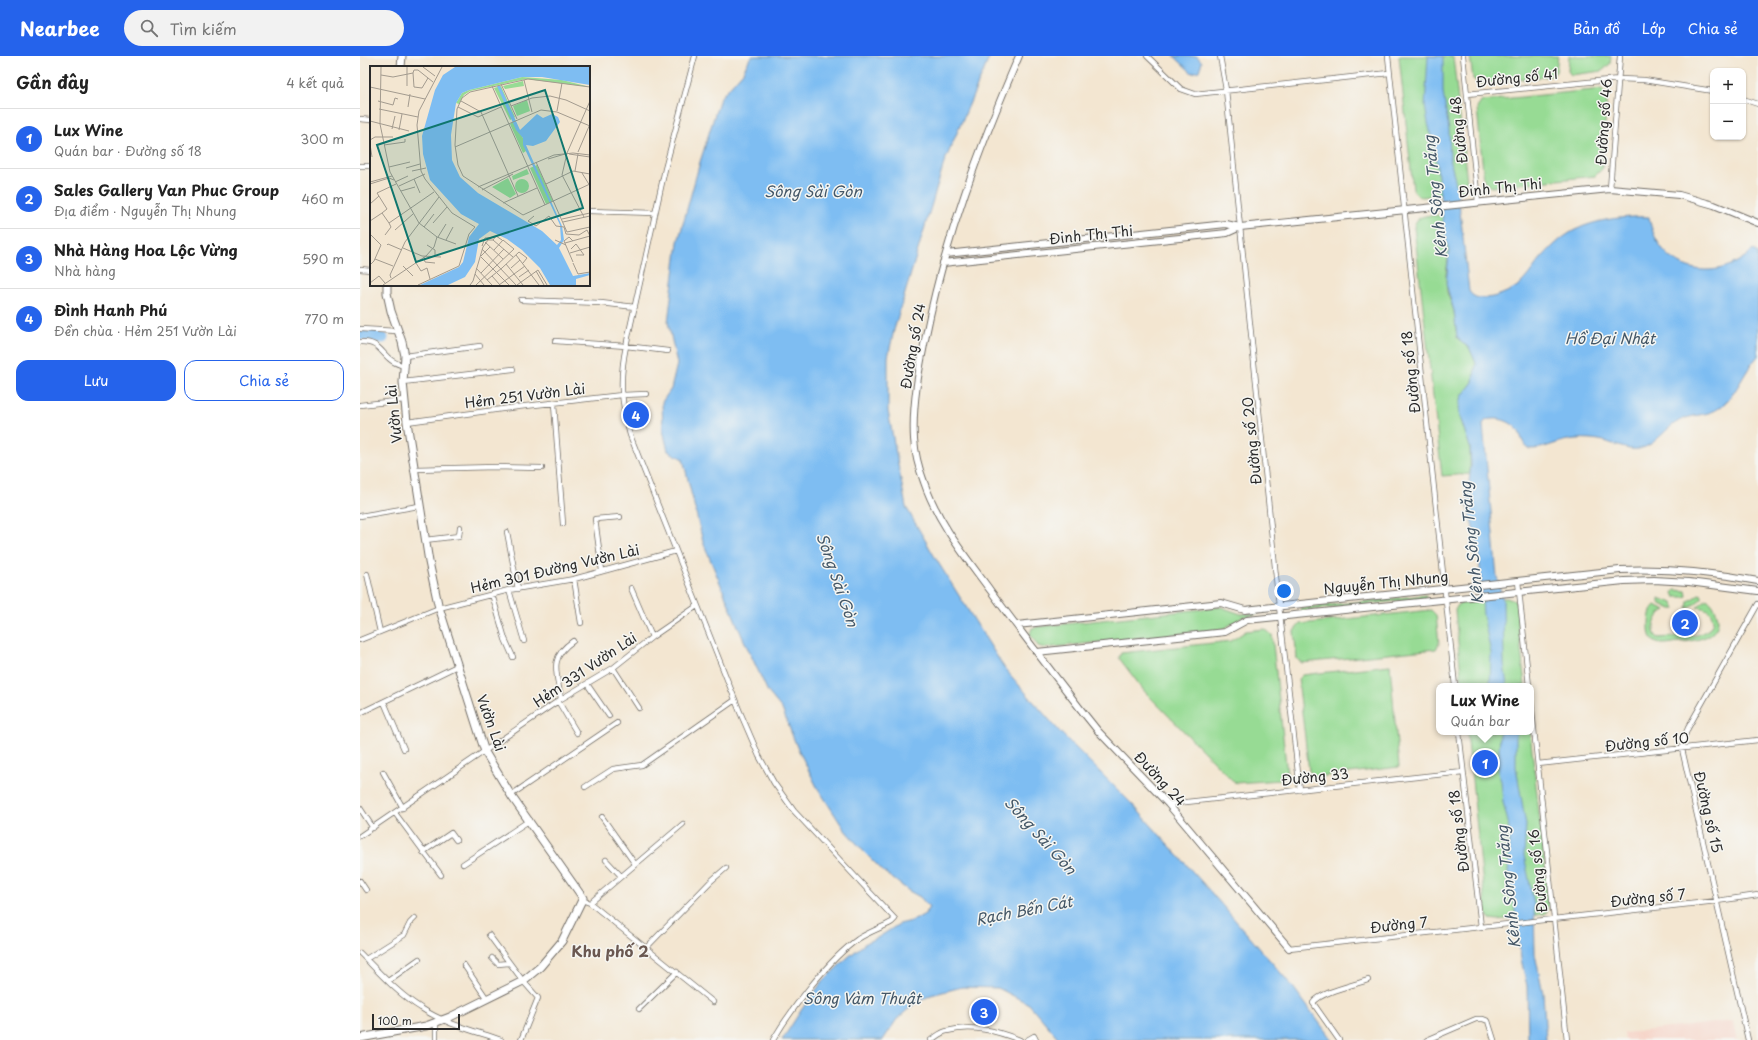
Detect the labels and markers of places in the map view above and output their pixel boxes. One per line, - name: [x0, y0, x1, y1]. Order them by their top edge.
- pin: 4: [623, 400, 649, 430]
- pin: 2: [1672, 608, 1698, 638]
- pin: 1: [1472, 748, 1498, 778]
- pin: 3: [971, 997, 997, 1027]

